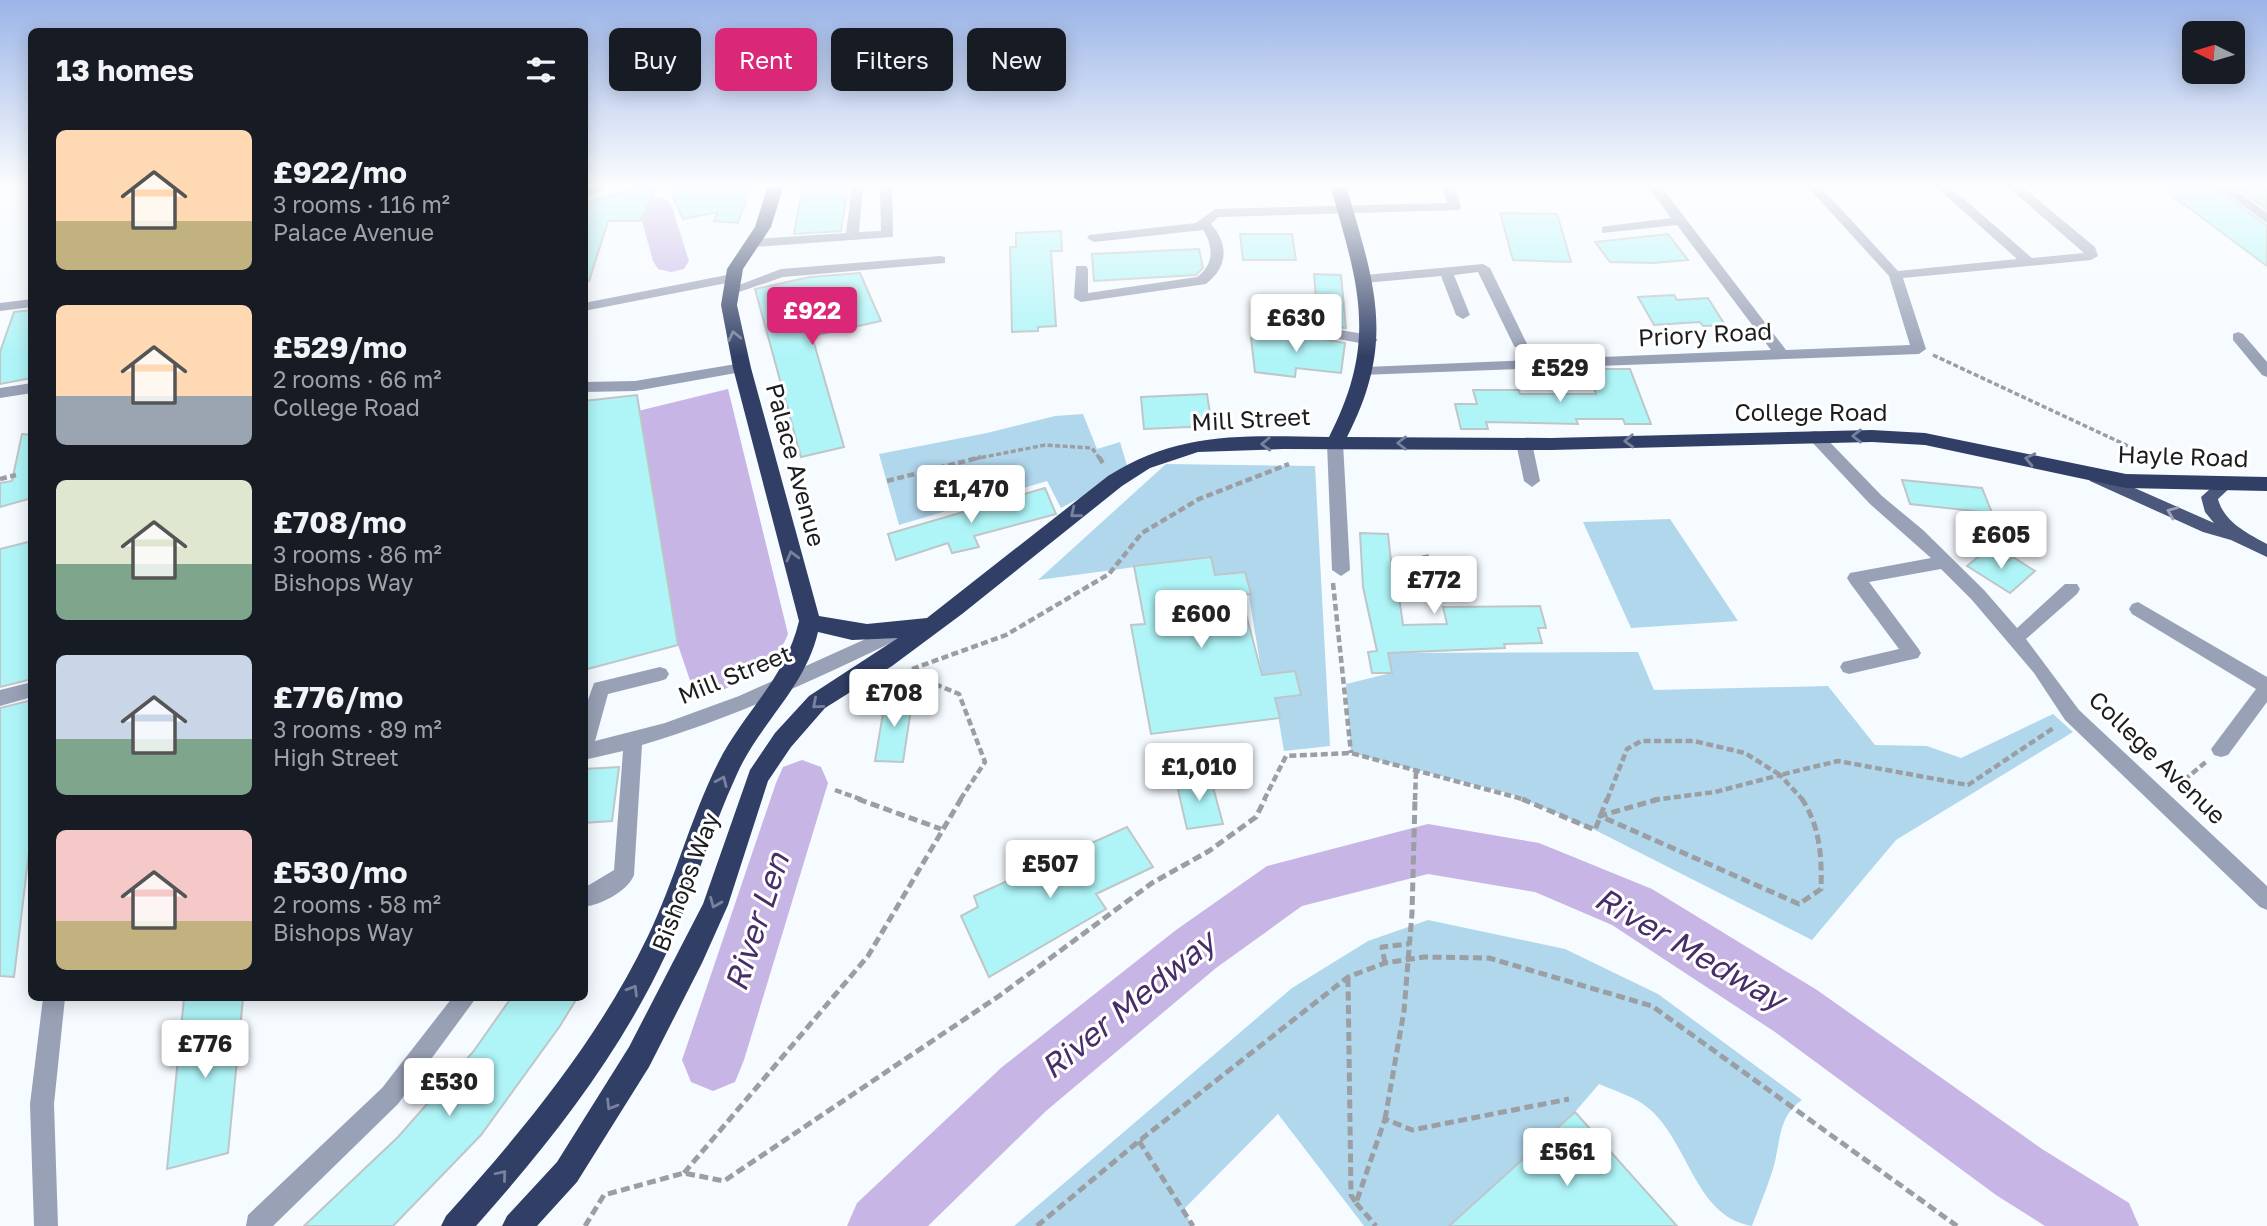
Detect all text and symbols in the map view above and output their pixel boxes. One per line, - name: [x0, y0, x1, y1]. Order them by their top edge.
- north arrow: [2182, 21, 2245, 84]
- map controls: [2182, 21, 2245, 84]
- chip: Buy: [609, 28, 701, 91]
- chip: Rent: [715, 28, 817, 91]
- chip: Filters: [831, 28, 953, 91]
- chip: New: [967, 28, 1066, 91]
- icon: filters: [522, 51, 560, 89]
- text: 13 homes: [56, 52, 194, 88]
- text: £922/mo: [273, 154, 407, 190]
- icon: home: [112, 158, 196, 242]
- text: 3 rooms · 116 m²: [273, 190, 450, 218]
- text: Palace Avenue: [273, 218, 434, 246]
- pin: £922: [771, 288, 853, 347]
- pin: £630: [1255, 294, 1337, 354]
- text: £922: [783, 296, 841, 324]
- text: £630: [1267, 303, 1325, 331]
- street label: Priory Road: [1637, 316, 1773, 351]
- text: £529/mo: [273, 329, 407, 365]
- one-way arrow: [728, 330, 742, 342]
- icon: home: [112, 333, 196, 417]
- pin: £529: [1519, 344, 1601, 404]
- text: £529: [1531, 353, 1589, 381]
- text: 2 rooms · 66 m²: [273, 365, 442, 393]
- street label: Palace Avenue: [761, 380, 832, 550]
- text: College Road: [273, 393, 420, 421]
- street label: College Road: [1734, 397, 1888, 426]
- street label: Mill Street: [1191, 401, 1311, 436]
- one-way arrow: [1851, 428, 1862, 444]
- one-way arrow: [1624, 433, 1635, 448]
- one-way arrow: [1396, 435, 1407, 451]
- one-way arrow: [1261, 436, 1272, 451]
- street label: Hayle Road: [2117, 439, 2249, 472]
- one-way arrow: [2024, 453, 2036, 468]
- pin: £1,470: [914, 466, 1028, 525]
- text: £1,470: [933, 474, 1009, 502]
- text: £708/mo: [273, 504, 407, 540]
- one-way arrow: [1070, 505, 1083, 518]
- one-way arrow: [2166, 506, 2179, 520]
- icon: home: [112, 508, 196, 592]
- pin: £605: [1960, 512, 2042, 571]
- text: £605: [1972, 520, 2030, 548]
- text: 3 rooms · 86 m²: [273, 540, 442, 568]
- one-way arrow: [786, 550, 801, 562]
- pin: £772: [1393, 556, 1475, 616]
- text: £772: [1407, 565, 1461, 593]
- text: Bishops Way: [273, 568, 413, 596]
- pin: £600: [1160, 590, 1242, 650]
- text: £600: [1171, 599, 1231, 627]
- street label: Mill Street: [674, 638, 795, 709]
- pin: £708: [853, 670, 935, 729]
- text: £708: [865, 678, 923, 706]
- text: £776/mo: [273, 679, 403, 715]
- icon: home: [112, 683, 196, 767]
- street label: College Avenue: [2084, 684, 2233, 830]
- one-way arrow: [812, 696, 825, 708]
- text: 3 rooms · 89 m²: [273, 715, 442, 743]
- text: High Street: [273, 743, 399, 771]
- pin: £1,010: [1142, 744, 1256, 803]
- text: £1,010: [1161, 752, 1237, 780]
- one-way arrow: [714, 775, 728, 788]
- street label: Bishops Way: [645, 808, 724, 955]
- pin: £507: [1009, 841, 1091, 900]
- water label: River Len: [716, 847, 797, 995]
- text: £507: [1022, 849, 1078, 877]
- text: £530/mo: [273, 854, 408, 890]
- icon: home: [112, 858, 196, 942]
- water label: River Medway: [1589, 878, 1796, 1020]
- text: 2 rooms · 58 m²: [273, 890, 441, 918]
- one-way arrow: [709, 897, 723, 909]
- text: Bishops Way: [273, 918, 413, 946]
- water label: River Medway: [1033, 920, 1225, 1086]
- one-way arrow: [624, 984, 637, 997]
- pin: £776: [164, 1020, 246, 1080]
- text: £776: [178, 1029, 232, 1057]
- pin: £530: [408, 1058, 490, 1118]
- text: £530: [420, 1067, 478, 1095]
- one-way arrow: [606, 1098, 619, 1111]
- pin: £561: [1526, 1128, 1608, 1188]
- text: £561: [1539, 1137, 1595, 1165]
- one-way arrow: [494, 1171, 506, 1184]

